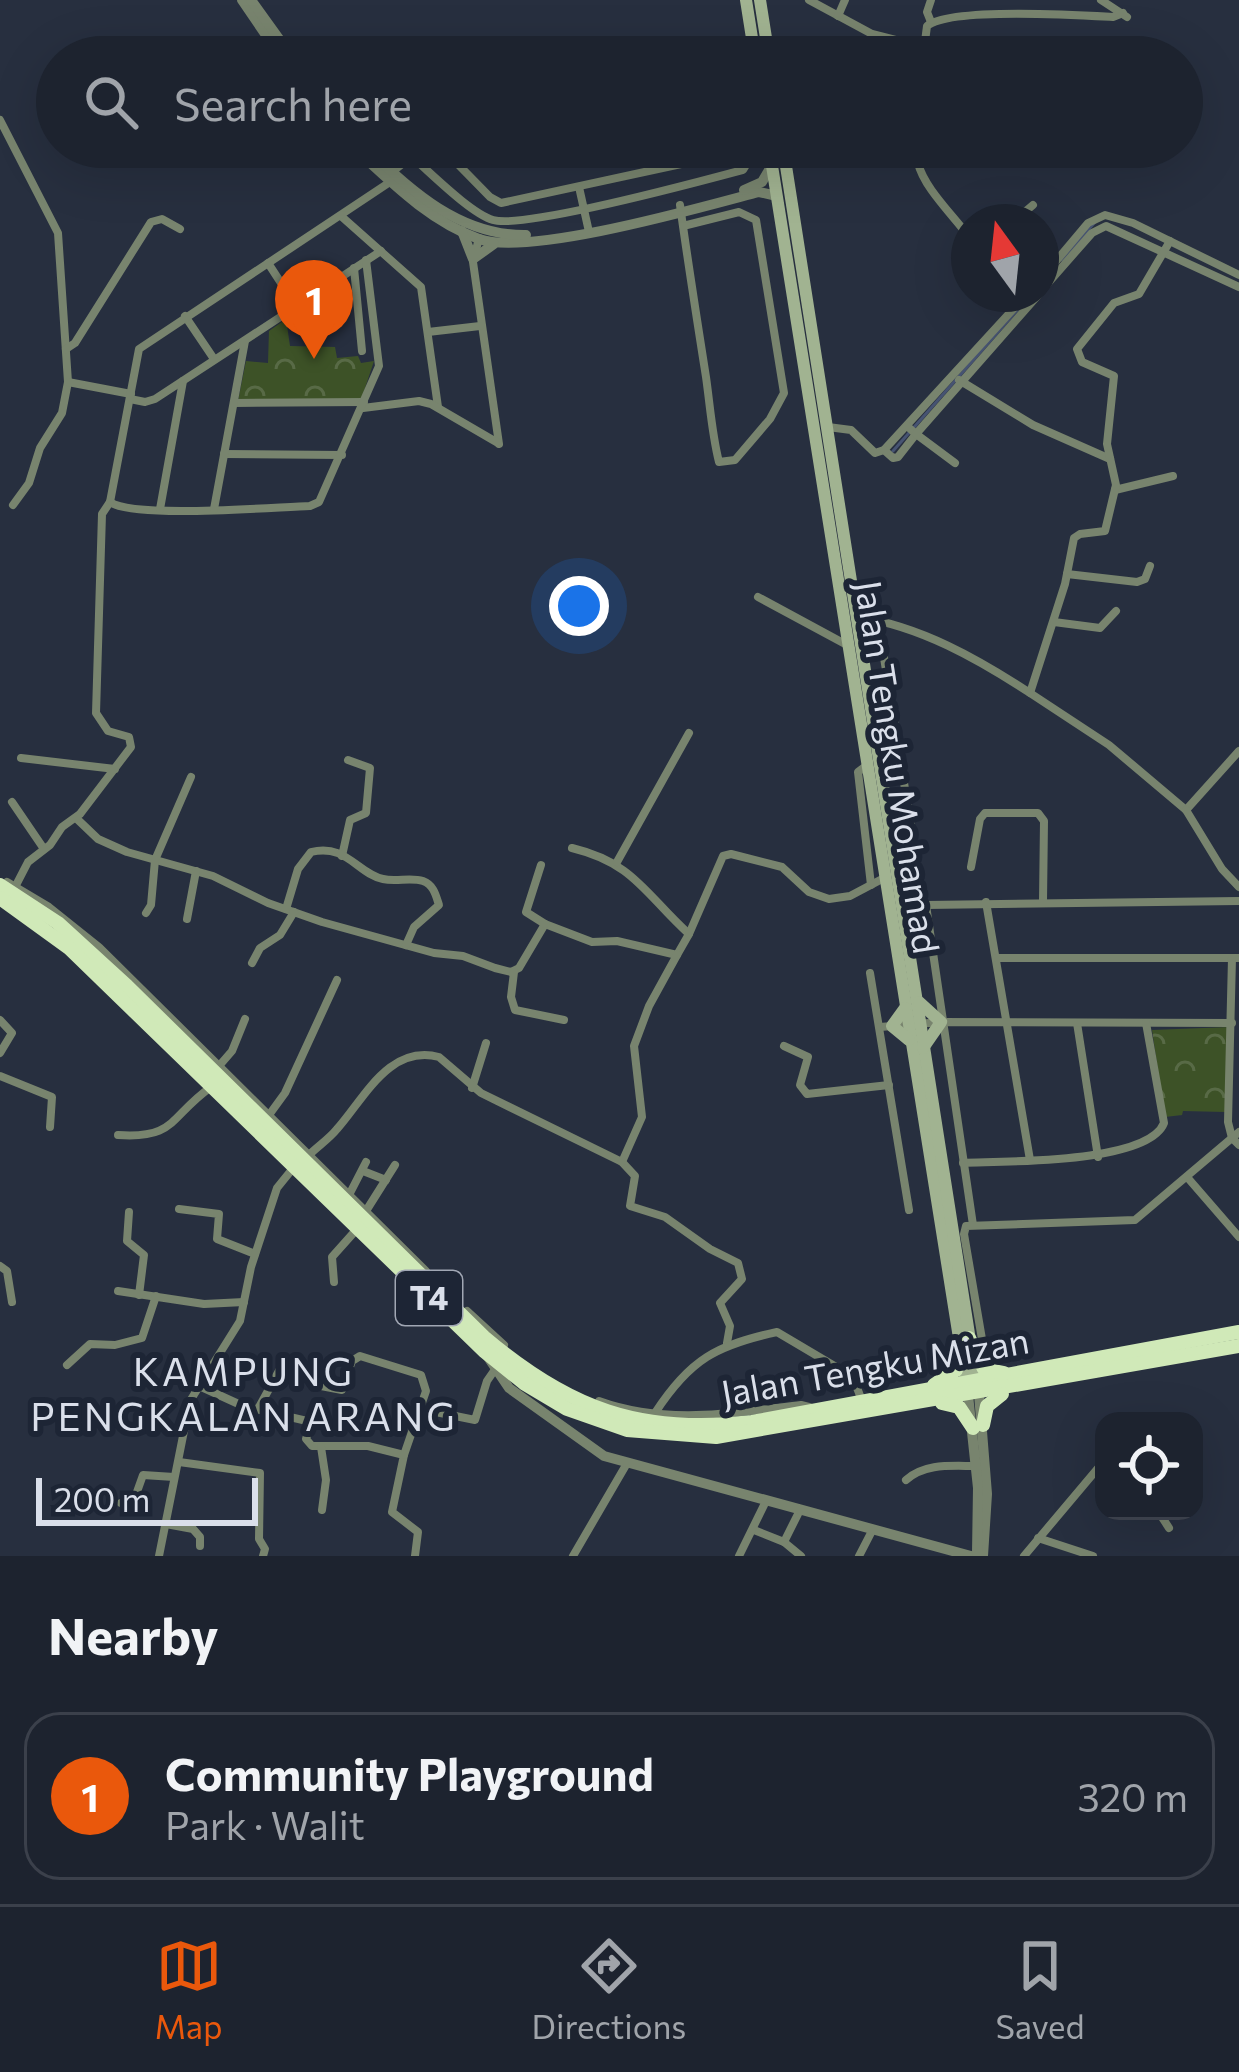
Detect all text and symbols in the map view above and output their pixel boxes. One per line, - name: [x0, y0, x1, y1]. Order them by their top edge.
- search box: [36, 36, 1203, 168]
- icon: search: [78, 69, 144, 135]
- text: Search here: [174, 75, 412, 130]
- north arrow: [951, 204, 1059, 312]
- pin: 1: [275, 260, 353, 359]
- your location: [549, 576, 609, 636]
- street label: Jalan Tengku Mohamad: [848, 577, 950, 956]
- road number: T4: [396, 1271, 462, 1325]
- street label: Jalan Tengku Mizan: [717, 1316, 1032, 1414]
- district label: KAMPUNG PENGKALAN ARANG: [30, 1346, 458, 1439]
- map controls: [1095, 1412, 1203, 1520]
- button: locate: [1095, 1412, 1203, 1520]
- scale bar: [36, 1472, 258, 1525]
- text: 200 m: [54, 1478, 150, 1519]
- text: Nearby: [48, 1603, 218, 1666]
- text: Community Playground: [165, 1745, 654, 1800]
- text: 1: [81, 1772, 99, 1820]
- text: 320 m: [1077, 1772, 1188, 1820]
- text: Park · Walit: [165, 1800, 365, 1848]
- tab: Map: [155, 1933, 223, 2046]
- tab: Directions: [532, 1933, 686, 2046]
- tab: Saved: [995, 1933, 1084, 2046]

